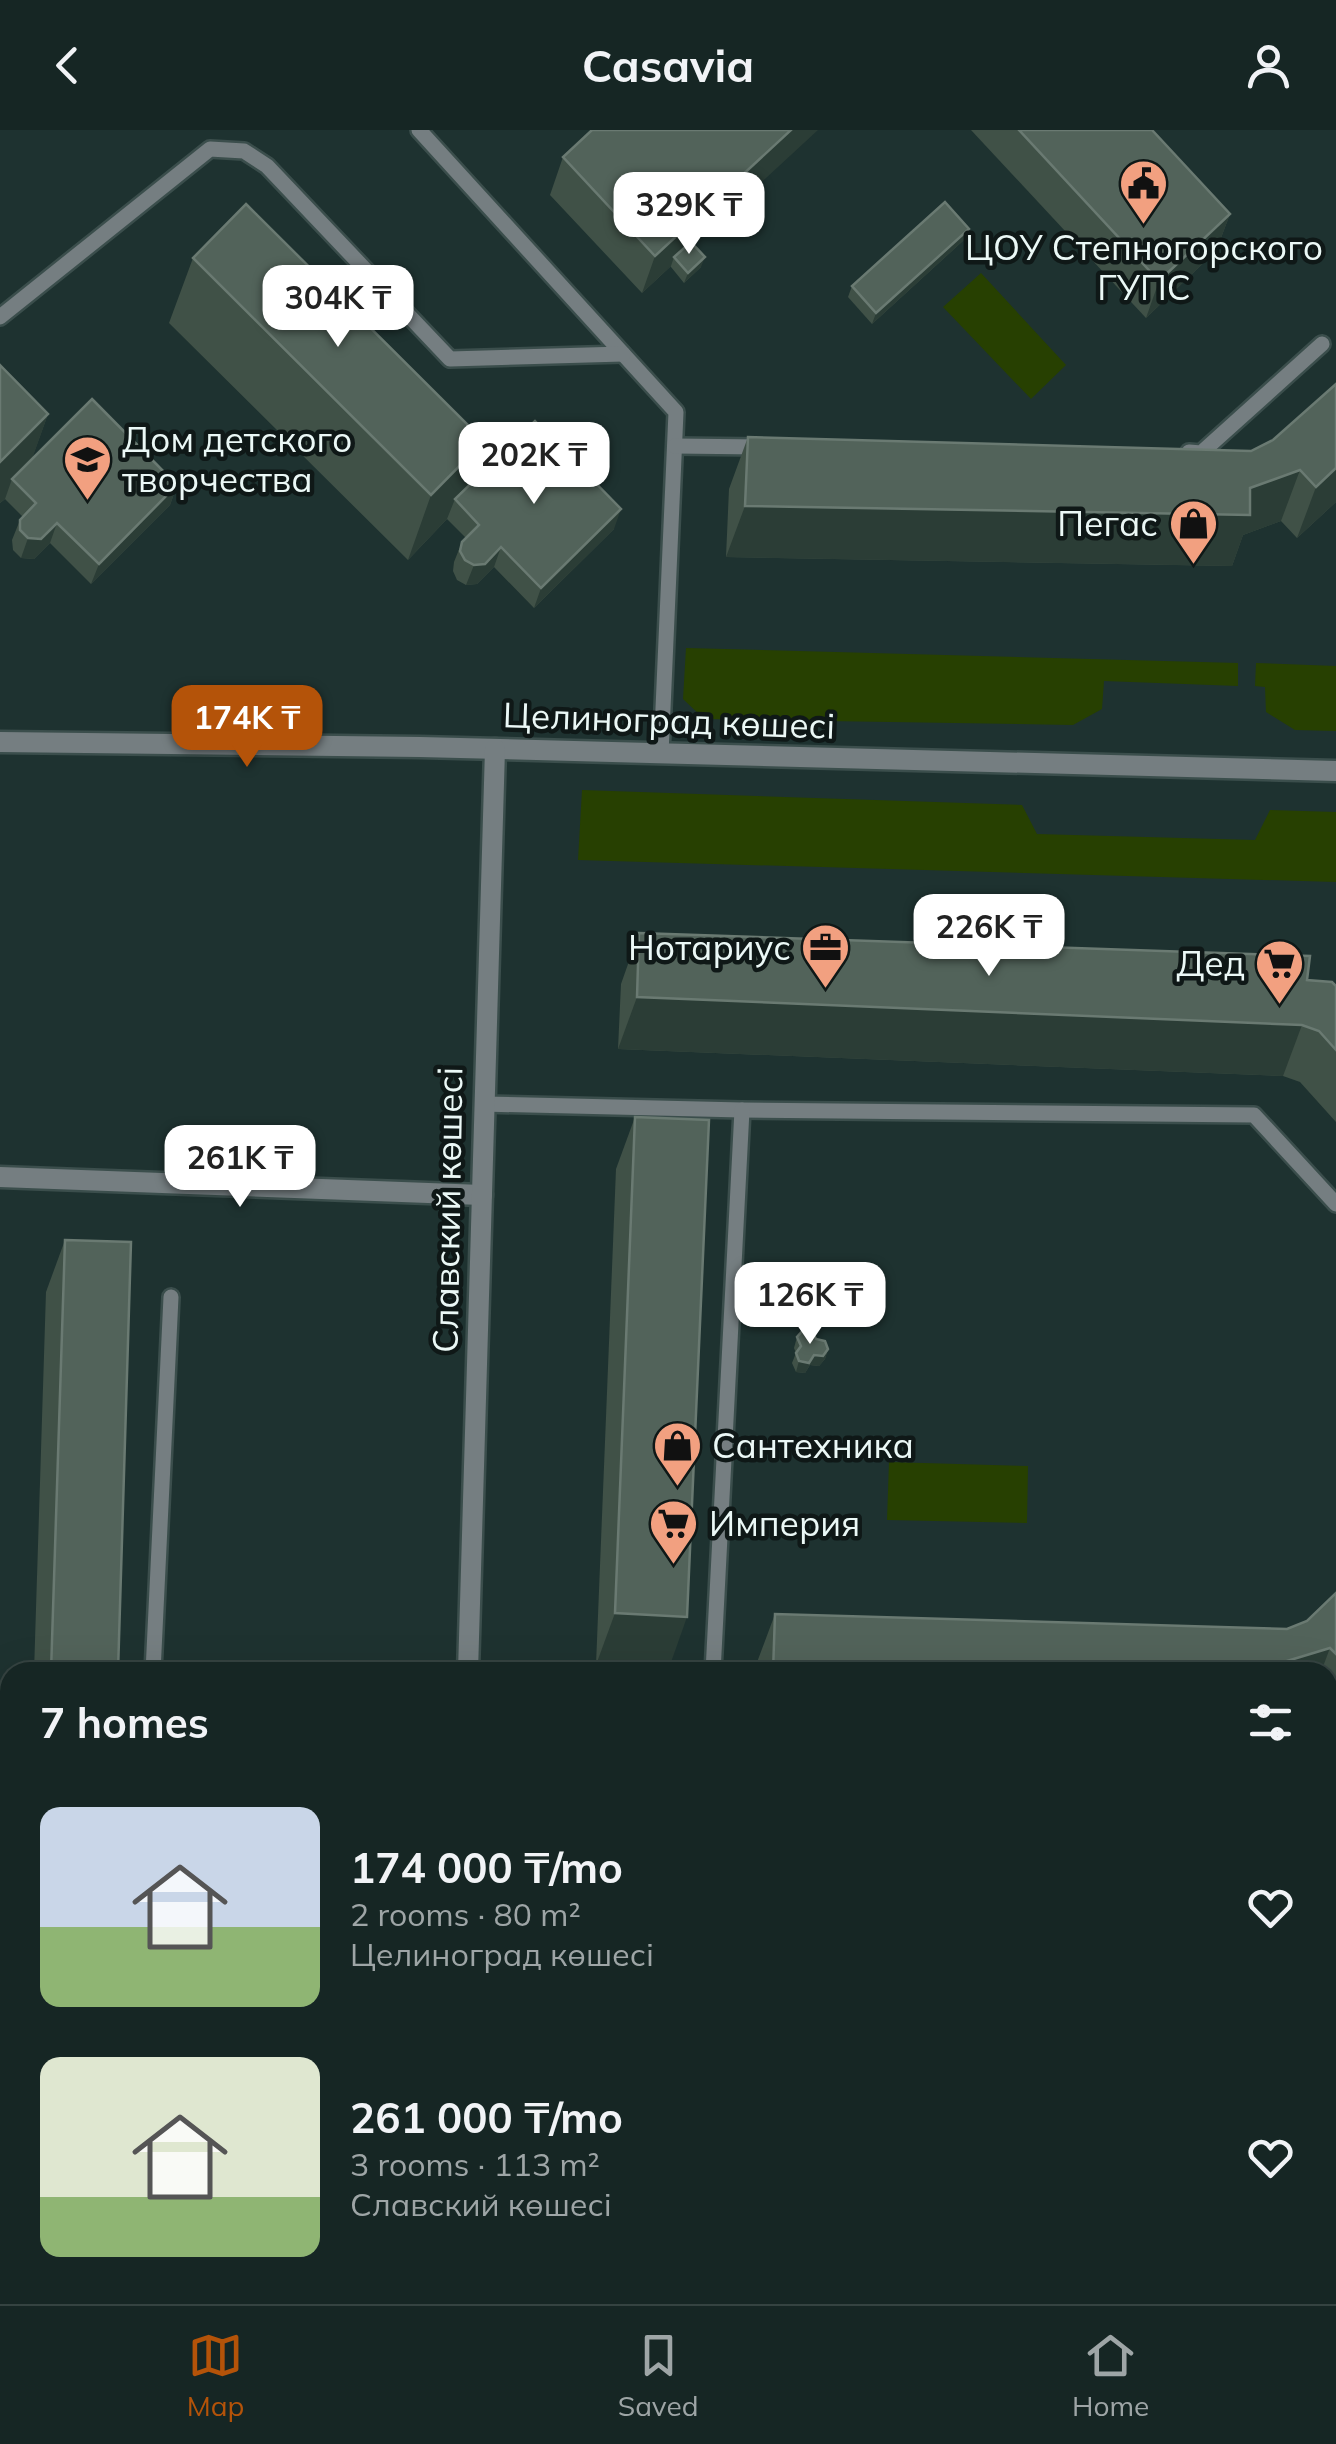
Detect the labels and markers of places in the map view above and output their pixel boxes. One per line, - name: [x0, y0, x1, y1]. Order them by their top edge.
- public building icon: ЦОУ Степногорского ГУПС: [1118, 158, 1170, 226]
- pin: 329K ₸: [608, 172, 770, 257]
- place label: ЦОУ Степногорского ГУПС: [965, 225, 1323, 309]
- pin: 304K ₸: [257, 265, 419, 350]
- place label: Дом детского творчества: [122, 417, 352, 501]
- pin: 202K ₸: [453, 422, 615, 507]
- school or university icon: Дом детского творчества: [61, 434, 113, 502]
- shop icon: Пегас: [1167, 498, 1219, 566]
- place label: Пегас: [1057, 501, 1158, 545]
- pin: 174K ₸: [166, 685, 328, 770]
- pin: 226K ₸: [908, 894, 1070, 979]
- office icon: Нотариус: [800, 922, 852, 990]
- place label: Нотариус: [628, 925, 791, 969]
- supermarket icon: Дед: [1254, 938, 1306, 1006]
- place label: Дед: [1176, 941, 1245, 985]
- pin: 261K ₸: [159, 1125, 321, 1210]
- pin: 126K ₸: [729, 1262, 891, 1347]
- shop icon: Сантехника: [651, 1420, 703, 1488]
- place label: Сантехника: [712, 1423, 914, 1467]
- supermarket icon: Империя: [648, 1498, 700, 1566]
- place label: Империя: [709, 1501, 860, 1545]

